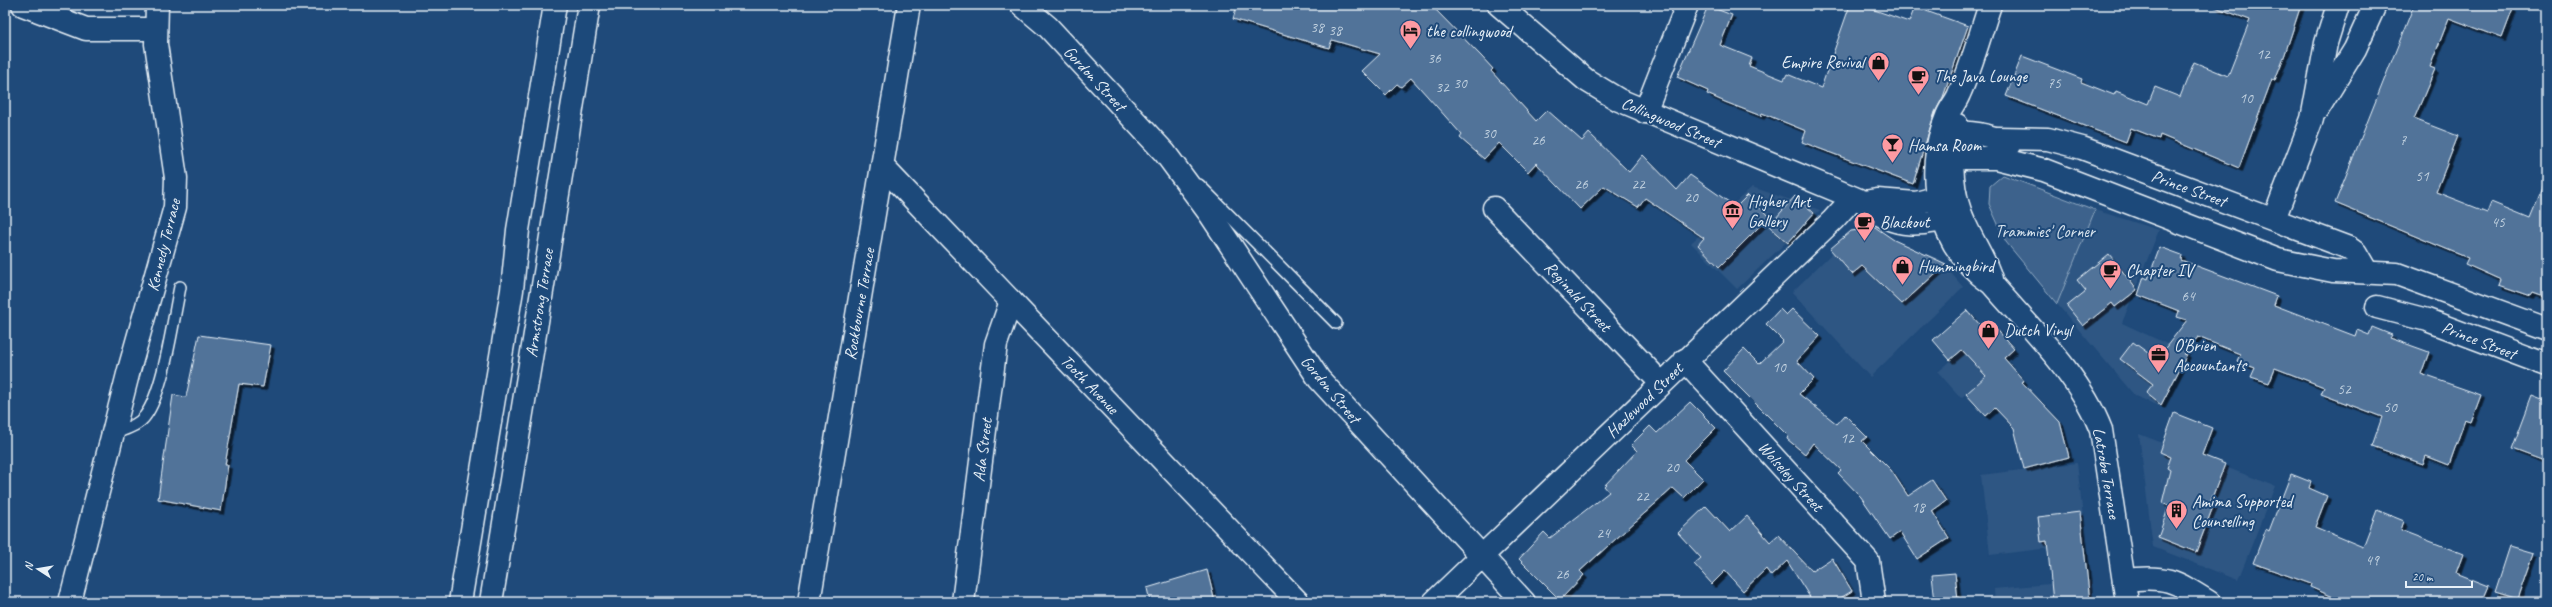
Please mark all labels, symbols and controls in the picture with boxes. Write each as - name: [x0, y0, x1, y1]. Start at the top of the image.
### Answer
- house number: 38: [1310, 18, 1325, 37]
- hotel icon: the collingwood: [1397, 18, 1423, 51]
- house number: 38: [1328, 21, 1343, 40]
- place label: the collingwood: [1426, 21, 1514, 42]
- street label: Gordon Street: [1059, 41, 1132, 117]
- house number: 12: [2256, 45, 2271, 64]
- house number: 36: [1427, 49, 1442, 68]
- shop icon: Empire Revival: [1866, 49, 1892, 82]
- place label: Empire Revival: [1781, 52, 1867, 73]
- cafe icon: The Java Lounge: [1905, 63, 1931, 96]
- place label: The Java Lounge: [1934, 66, 2029, 87]
- house number: 30: [1453, 74, 1468, 93]
- house number: 75: [2047, 74, 2062, 93]
- house number: 32: [1435, 78, 1450, 97]
- house number: 10: [2239, 89, 2254, 108]
- street label: Collingwood Street: [1618, 92, 1726, 154]
- house number: 30: [1482, 124, 1497, 143]
- house number: 26: [1531, 131, 1546, 150]
- house number: 7: [2400, 131, 2408, 150]
- bar icon: Hamsa Room: [1879, 132, 1905, 165]
- place label: Hamsa Room: [1908, 135, 1982, 156]
- street label: Prince Street: [2149, 165, 2231, 212]
- house number: 51: [2415, 167, 2430, 186]
- house number: 26: [1574, 175, 1589, 194]
- house number: 22: [1631, 175, 1646, 194]
- house number: 20: [1684, 188, 1699, 207]
- place label: Higher Art Gallery: [1748, 191, 1813, 232]
- street label: Kennedy Terrace: [142, 195, 185, 293]
- museum icon: Higher Art Gallery: [1720, 198, 1746, 231]
- cafe icon: Blackout: [1851, 209, 1877, 242]
- place label: Blackout: [1880, 212, 1932, 233]
- house number: 45: [2491, 213, 2506, 232]
- park label: Trammies' Corner: [1995, 221, 2097, 242]
- street label: Rockbourne Terrace: [839, 245, 880, 362]
- street label: Armstrong Terrace: [521, 246, 559, 359]
- shop icon: Hummingbird: [1889, 253, 1915, 286]
- place label: Hummingbird: [1918, 256, 1996, 277]
- street label: Reginald Street: [1540, 257, 1617, 338]
- cafe icon: Chapter IV: [2097, 257, 2123, 290]
- place label: Chapter IV: [2126, 260, 2196, 281]
- house number: 64: [2181, 287, 2196, 306]
- shop icon: Dutch Vinyl: [1976, 317, 2002, 350]
- street label: Prince Street: [2439, 317, 2521, 365]
- place label: Dutch Vinyl: [2004, 320, 2074, 341]
- place label: O'Brien Accountants: [2174, 335, 2248, 376]
- office icon: O'Brien Accountants: [2145, 342, 2171, 375]
- street label: Tooth Avenue: [1056, 350, 1124, 420]
- street label: Gordon Street: [1296, 351, 1366, 429]
- street label: Hazlewood Street: [1601, 357, 1689, 442]
- house number: 10: [1772, 358, 1787, 377]
- house number: 52: [2337, 380, 2352, 399]
- house number: 50: [2383, 398, 2398, 417]
- street label: Ada Street: [968, 415, 997, 483]
- street label: Latrobe Terrace: [2088, 426, 2125, 522]
- house number: 12: [1840, 429, 1855, 448]
- street label: Wolseley Street: [1754, 437, 1829, 518]
- house number: 20: [1665, 458, 1680, 477]
- house number: 22: [1635, 487, 1650, 506]
- place label: Amima Supported Counselling: [2192, 491, 2294, 532]
- house number: 18: [1911, 498, 1926, 517]
- building icon: Amima Supported Counselling: [2164, 498, 2190, 531]
- house number: 24: [1596, 524, 1611, 543]
- north arrow: [18, 549, 58, 589]
- house number: 49: [2365, 551, 2380, 570]
- text: N: [21, 560, 36, 572]
- scale bar: [2406, 563, 2472, 589]
- house number: 26: [1555, 565, 1570, 584]
- text: 20 m: [2412, 569, 2434, 585]

